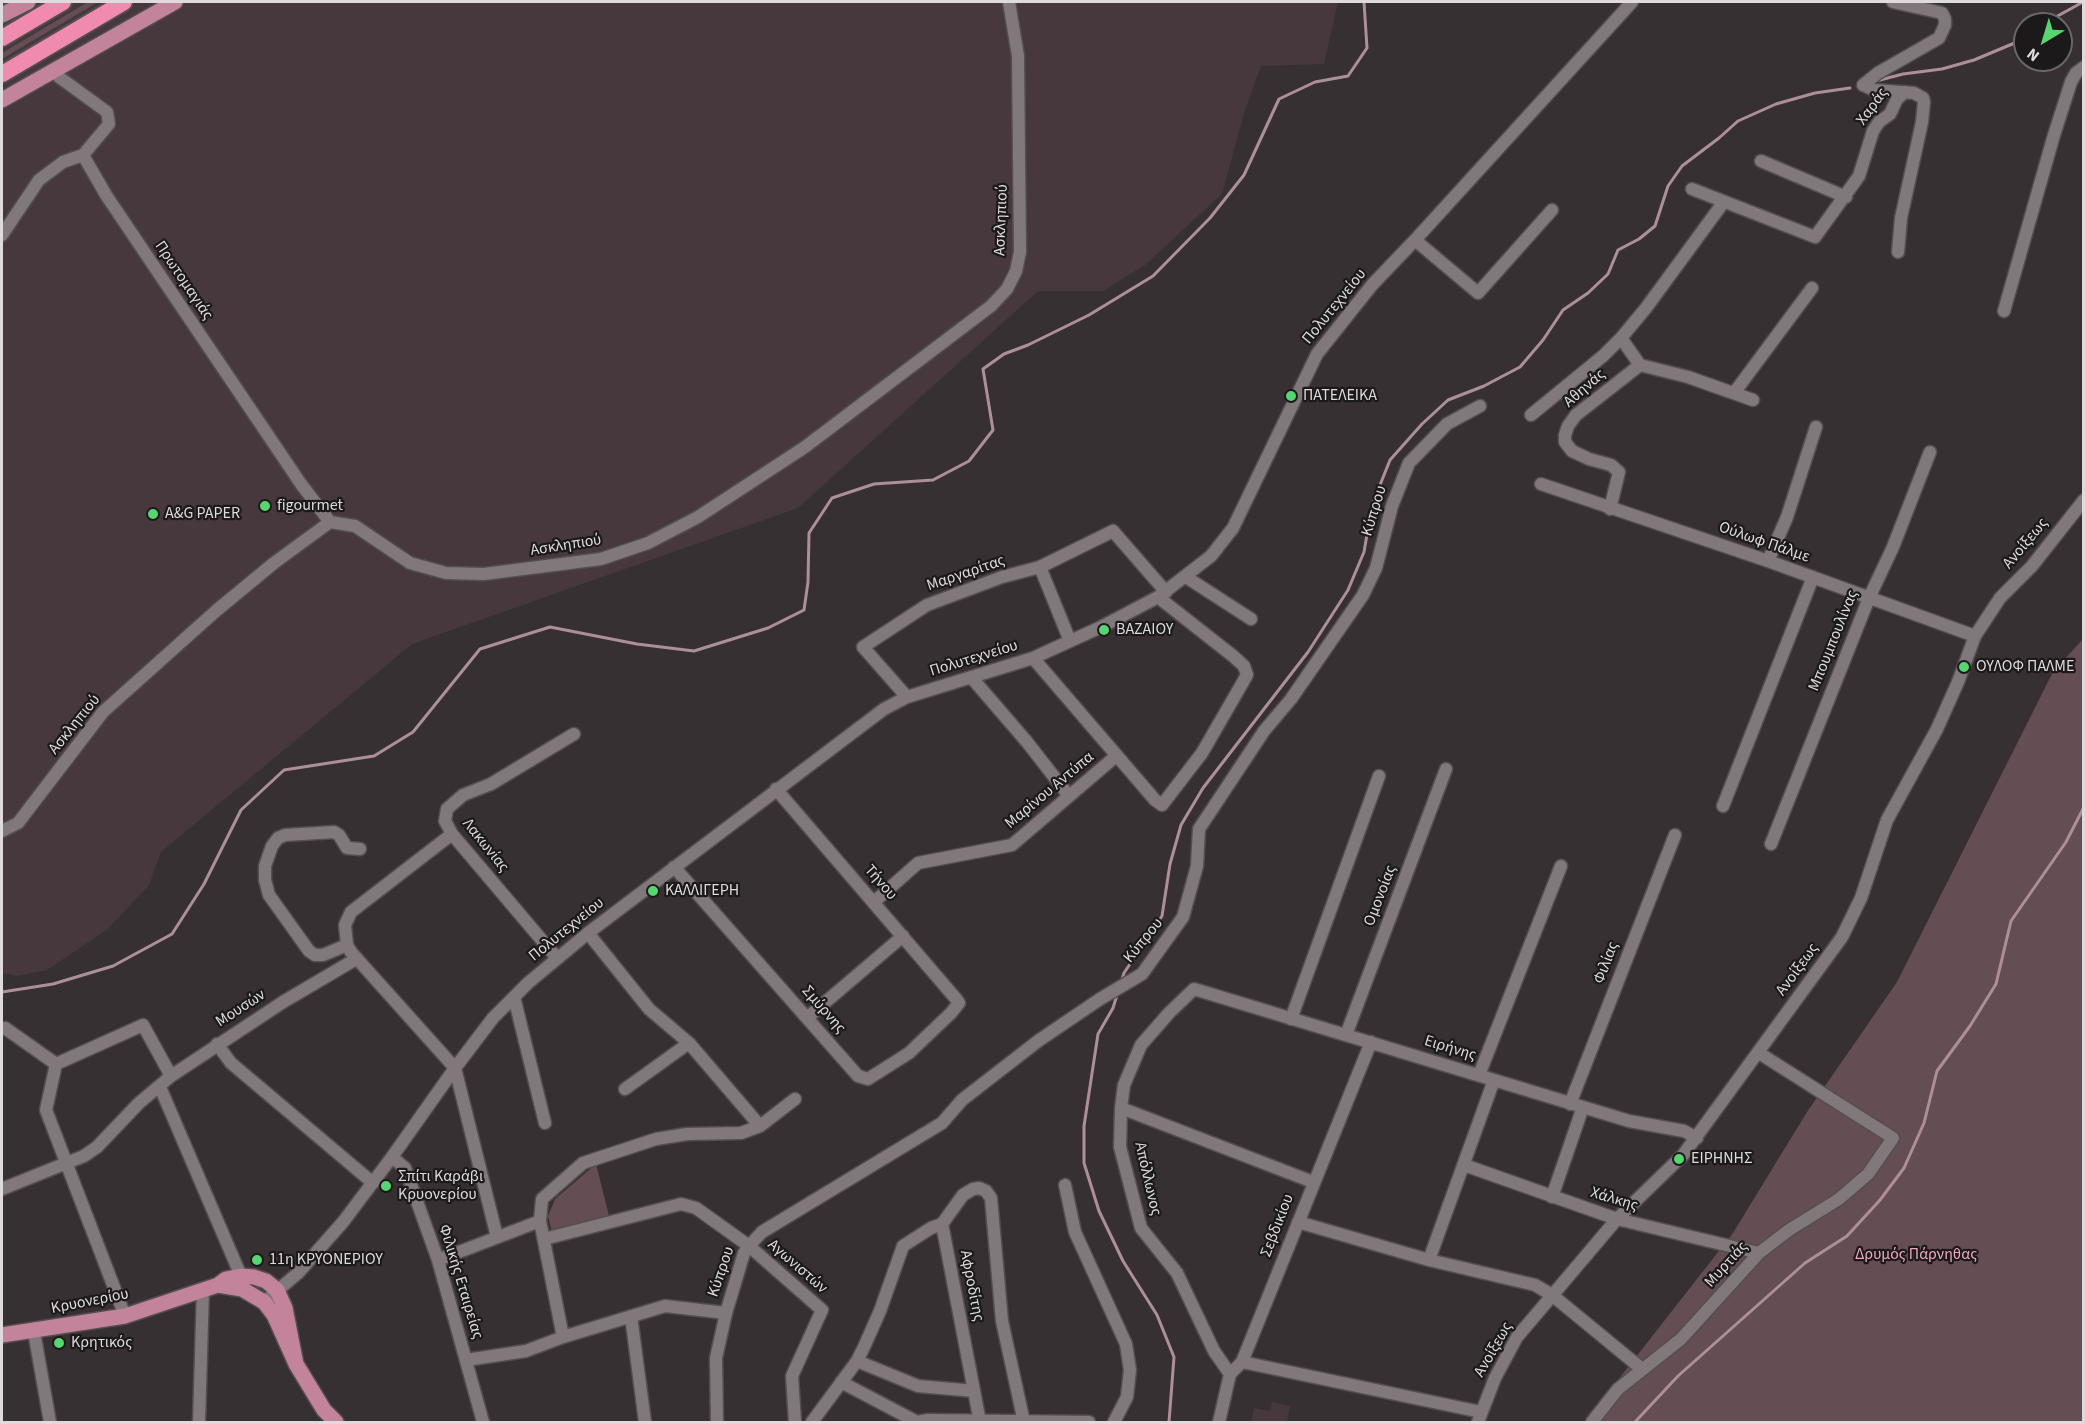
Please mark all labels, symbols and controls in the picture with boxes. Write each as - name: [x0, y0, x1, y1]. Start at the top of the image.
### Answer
- north arrow: [2013, 12, 2073, 72]
- text: N: [2022, 43, 2044, 67]
- street label: Χαράς: [1853, 84, 1893, 130]
- street label: Ασκληπιού: [991, 184, 1013, 256]
- street label: Πρωτομαγιάς: [150, 238, 216, 324]
- street label: Πολυτεχνείου: [1299, 266, 1371, 348]
- street label: Αθηνάς: [1560, 366, 1610, 412]
- place label: ΠΑΤΕΛΕΙΚΑ: [1303, 386, 1377, 406]
- marker: ΠΑΤΕΛΕΙΚΑ: [1284, 389, 1298, 403]
- street label: Κύπρου: [1358, 483, 1392, 539]
- place label: figourmet: [277, 496, 343, 516]
- marker: figourmet: [258, 499, 272, 513]
- place label: A&G PAPER: [165, 504, 240, 524]
- marker: A&G PAPER: [146, 507, 160, 521]
- street label: Ανοίξεως: [1999, 515, 2053, 573]
- street label: Ούλωφ Πάλμε: [1716, 518, 1812, 568]
- street label: Ασκληπιού: [529, 531, 603, 561]
- street label: Μαργαρίτας: [924, 552, 1008, 596]
- street label: Μπουμπουλίνας: [1805, 588, 1863, 694]
- place label: ΒΑΖΑΙΟΥ: [1116, 620, 1173, 640]
- marker: ΒΑΖΑΙΟΥ: [1097, 623, 1111, 637]
- street label: Πολυτεχνείου: [928, 636, 1020, 682]
- place label: ΟΥΛΟΦ ΠΑΛΜΕ: [1976, 657, 2074, 677]
- marker: ΟΥΛΟΦ ΠΑΛΜΕ: [1957, 660, 1971, 674]
- street label: Ασκληπιού: [45, 691, 105, 759]
- street label: Μαρίνου Αντύπα: [1002, 748, 1098, 834]
- street label: Λακωνίας: [458, 815, 512, 877]
- street label: Τήνου: [859, 861, 901, 905]
- street label: Ομονοίας: [1361, 863, 1401, 929]
- place label: ΚΑΛΛΙΓΕΡΗ: [665, 881, 739, 901]
- marker: ΚΑΛΛΙΓΕΡΗ: [646, 884, 660, 898]
- street label: Πολυτεχνείου: [526, 894, 608, 966]
- street label: Κύπρου: [1120, 915, 1168, 967]
- street label: Φιλίας: [1590, 939, 1624, 987]
- street label: Ανοίξεως: [1772, 940, 1824, 1000]
- street label: Σμύρνης: [797, 982, 849, 1038]
- street label: Μουσών: [213, 986, 269, 1032]
- street label: Ειρήνης: [1422, 1032, 1478, 1066]
- street label: Απόλλωνος: [1129, 1140, 1165, 1218]
- place label: ΕΙΡΗΝΗΣ: [1691, 1149, 1753, 1169]
- marker: ΕΙΡΗΝΗΣ: [1672, 1152, 1686, 1166]
- place label: Σπίτι Καράβι Κρυονερίου: [398, 1167, 483, 1205]
- marker: Σπίτι Καράβι Κρυονερίου: [379, 1179, 393, 1193]
- street label: Χάλκης: [1588, 1184, 1640, 1216]
- street label: Σεβδικίου: [1257, 1192, 1299, 1260]
- street label: Φιλικής Εταιρείας: [433, 1222, 487, 1342]
- street label: Αγωνιστών: [763, 1236, 831, 1298]
- street label: Μυρτιάς: [1701, 1238, 1753, 1292]
- street label: Κύπρου: [704, 1244, 740, 1300]
- park label: Δρυμός Πάρνηθας: [1855, 1245, 1977, 1265]
- street label: Αφροδίτης: [955, 1249, 987, 1323]
- place label: 11η ΚΡΥΟΝΕΡΙΟΥ: [269, 1250, 383, 1270]
- marker: 11η ΚΡΥΟΝΕΡΙΟΥ: [250, 1253, 264, 1267]
- street label: Κρυονερίου: [50, 1285, 130, 1319]
- street label: Ανοίξεως: [1471, 1319, 1517, 1381]
- place label: Κρητικός: [71, 1333, 132, 1353]
- marker: Κρητικός: [52, 1336, 66, 1350]

